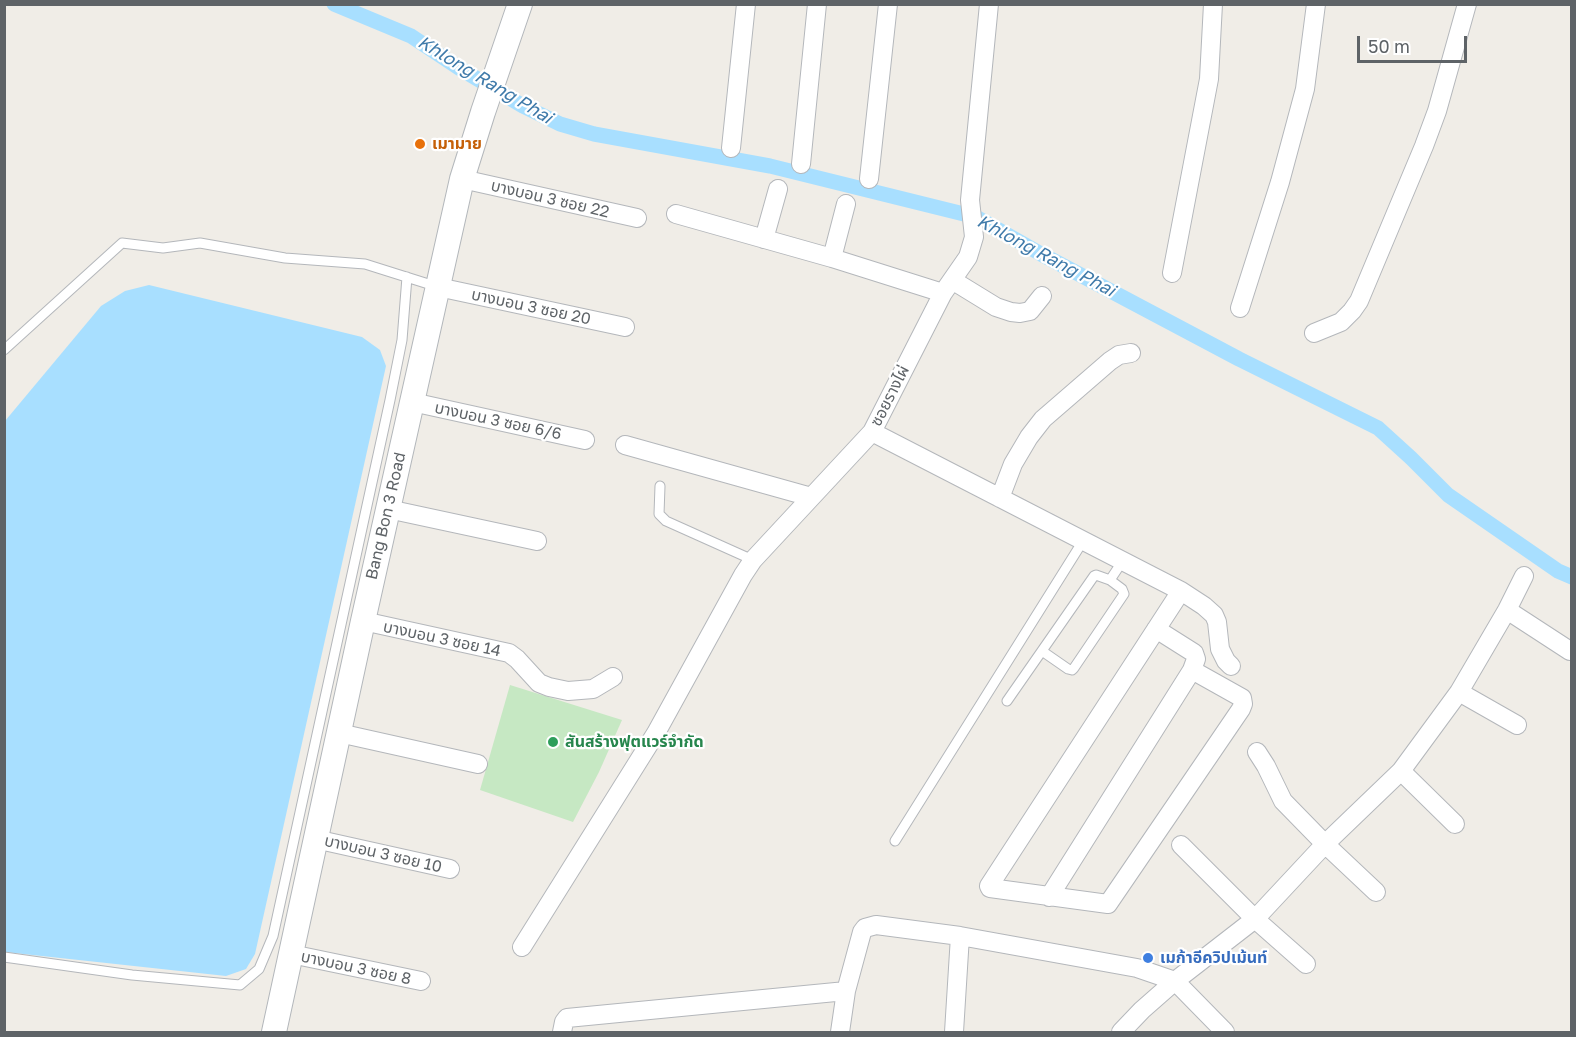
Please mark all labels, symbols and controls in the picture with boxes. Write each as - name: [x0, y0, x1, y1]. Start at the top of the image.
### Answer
- scale bar: [1360, 24, 1470, 62]
- water label: Khlong Rang Phai: [414, 31, 556, 129]
- text: 50 m: [1368, 35, 1410, 57]
- place label: เมามาย: [432, 134, 482, 154]
- marker: เมามาย: [413, 137, 427, 151]
- street label: บางบอน 3 ซอย 22: [489, 176, 611, 222]
- water label: Khlong Rang Phai: [973, 210, 1119, 302]
- street label: บางบอน 3 ซอย 20: [470, 285, 592, 329]
- street label: ซอยรางไผ่: [867, 362, 913, 430]
- street label: บางบอน 3 ซอย 6/6: [433, 398, 563, 444]
- street label: Bang Bon 3 Road: [362, 450, 410, 582]
- street label: บางบอน 3 ซอย 14: [381, 617, 503, 661]
- place label: สันสร้างฟุตแวร์จำกัด: [565, 732, 704, 752]
- marker: สันสร้างฟุตแวร์จำกัด: [546, 735, 560, 749]
- street label: บางบอน 3 ซอย 10: [322, 831, 444, 877]
- street label: บางบอน 3 ซอย 8: [299, 947, 413, 989]
- place label: เมก้าอีควิปเม้นท์: [1160, 948, 1267, 968]
- marker: เมก้าอีควิปเม้นท์: [1141, 951, 1155, 965]

